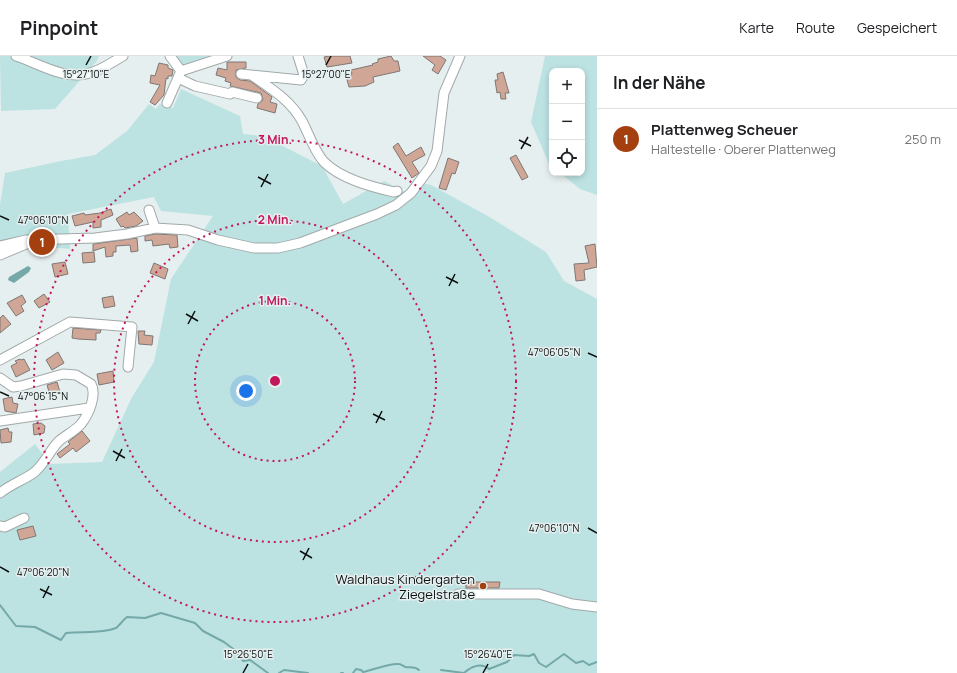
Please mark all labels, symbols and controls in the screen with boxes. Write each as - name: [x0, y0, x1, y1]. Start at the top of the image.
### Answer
- text: Pinpoint: [20, 15, 98, 41]
- text: Karte: [739, 18, 774, 37]
- text: Route: [796, 18, 835, 37]
- text: Gespeichert: [857, 18, 937, 37]
- text: 15°27'10"E: [63, 67, 110, 81]
- text: 15°27'00"E: [302, 67, 351, 81]
- map controls: [549, 68, 585, 176]
- button: +: [549, 68, 585, 104]
- text: In der Nähe: [613, 71, 706, 94]
- button: −: [549, 104, 585, 140]
- text: Plattenweg Scheuer: [651, 119, 798, 140]
- text: 1: [623, 130, 629, 148]
- text: 250 m: [905, 130, 941, 148]
- text: 3 Min.: [258, 131, 292, 148]
- button: locate: [549, 140, 585, 176]
- text: Haltestelle · Oberer Plattenweg: [651, 140, 836, 158]
- text: 2 Min.: [258, 211, 292, 228]
- text: 47°06'10"N: [18, 213, 68, 227]
- pin: 1: [29, 227, 55, 257]
- text: 1 Min.: [259, 292, 291, 309]
- text: 47°06'05"N: [528, 345, 580, 359]
- centre of rings: [268, 374, 282, 388]
- your location: [236, 381, 256, 401]
- text: 47°06'15"N: [18, 389, 68, 403]
- text: 47°06'10"N: [529, 521, 579, 535]
- text: 47°06'20"N: [17, 565, 69, 579]
- place label: Waldhaus Kindergarten Ziegelstraße: [336, 570, 475, 603]
- marker: Waldhaus Kindergarten Ziegelstraße: [478, 581, 488, 591]
- text: 15°26'50"E: [223, 647, 273, 661]
- text: 15°26'40"E: [464, 647, 513, 661]

